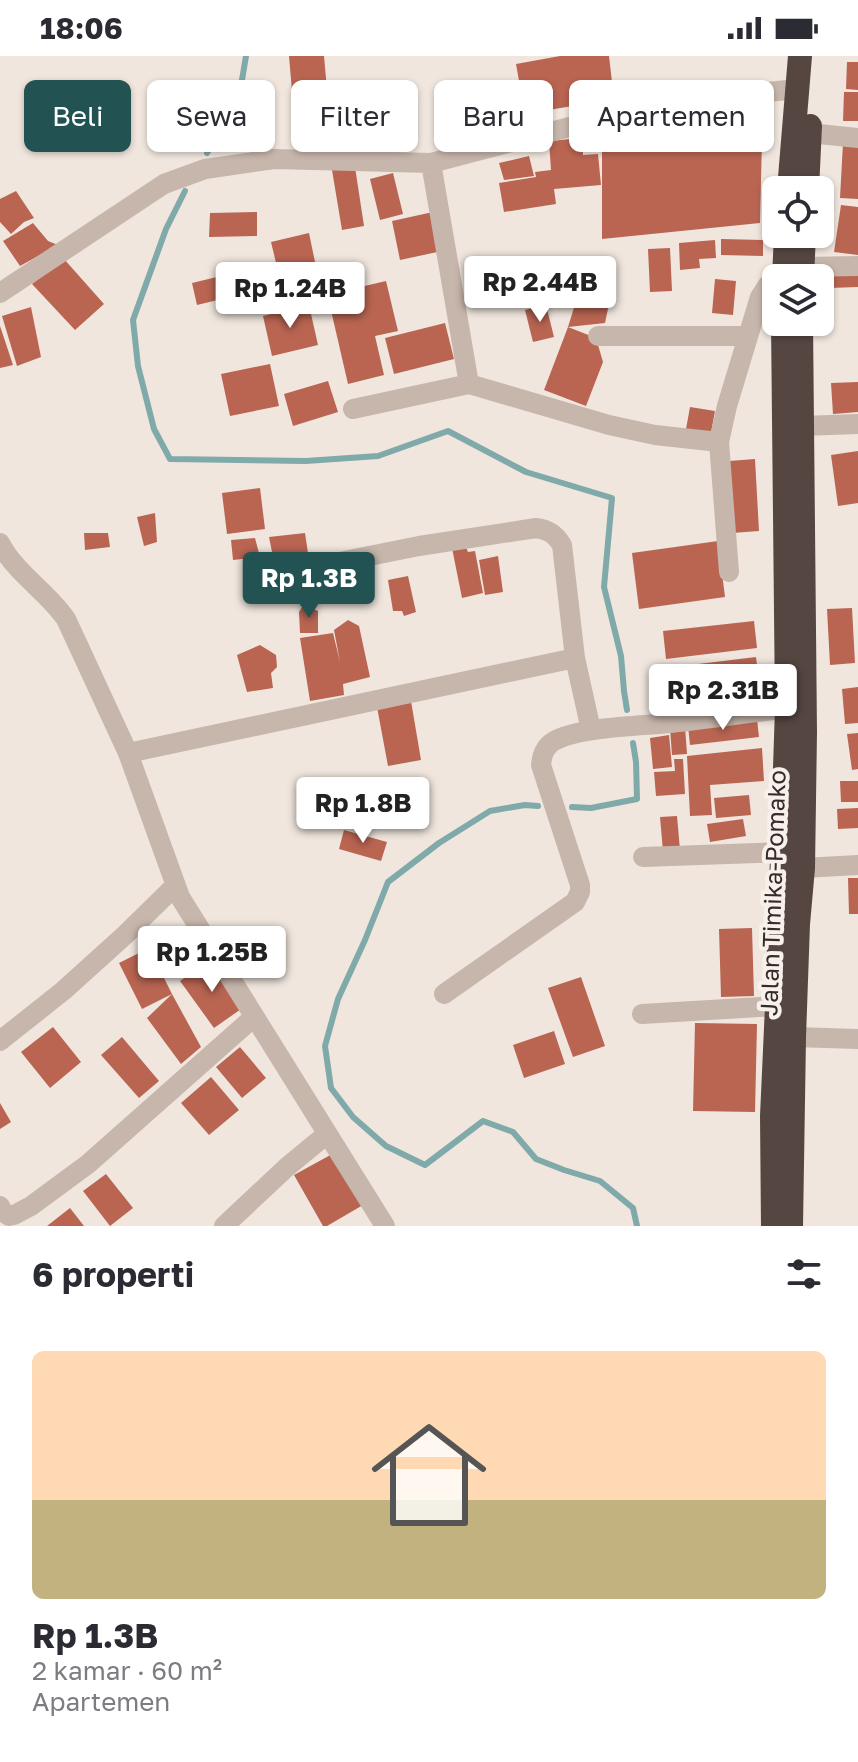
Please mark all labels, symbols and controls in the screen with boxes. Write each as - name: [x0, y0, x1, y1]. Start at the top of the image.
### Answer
- text: 18:06: [40, 10, 123, 46]
- chip: Beli: [24, 80, 131, 152]
- chip: Sewa: [147, 80, 275, 152]
- chip: Filter: [291, 80, 418, 152]
- chip: Baru: [434, 80, 553, 152]
- chip: Apartemen: [569, 80, 774, 152]
- map controls: [762, 176, 834, 336]
- button: locate: [762, 176, 834, 248]
- pin: Rp 2.44B: [457, 256, 623, 324]
- pin: Rp 1.24B: [207, 262, 373, 330]
- button: layers: [762, 264, 834, 336]
- text: Rp 2.44B: [482, 266, 598, 297]
- text: Rp 1.24B: [234, 272, 346, 303]
- pin: Rp 1.3B: [235, 552, 383, 620]
- text: Rp 1.3B: [261, 562, 357, 593]
- pin: Rp 2.31B: [640, 664, 806, 732]
- text: Rp 2.31B: [667, 674, 779, 705]
- street label: Jalan Timika-Pomako: [753, 770, 791, 1016]
- pin: Rp 1.8B: [289, 777, 437, 845]
- text: Rp 1.8B: [314, 787, 412, 818]
- pin: Rp 1.25B: [129, 926, 295, 994]
- text: Rp 1.25B: [156, 936, 268, 967]
- icon: filters: [782, 1252, 826, 1296]
- text: 6 properti: [32, 1254, 194, 1294]
- icon: home: [357, 1403, 501, 1547]
- text: Rp 1.3B: [32, 1615, 158, 1655]
- text: 2 kamar · 60 m²: [32, 1655, 222, 1686]
- text: Apartemen: [32, 1686, 170, 1717]

